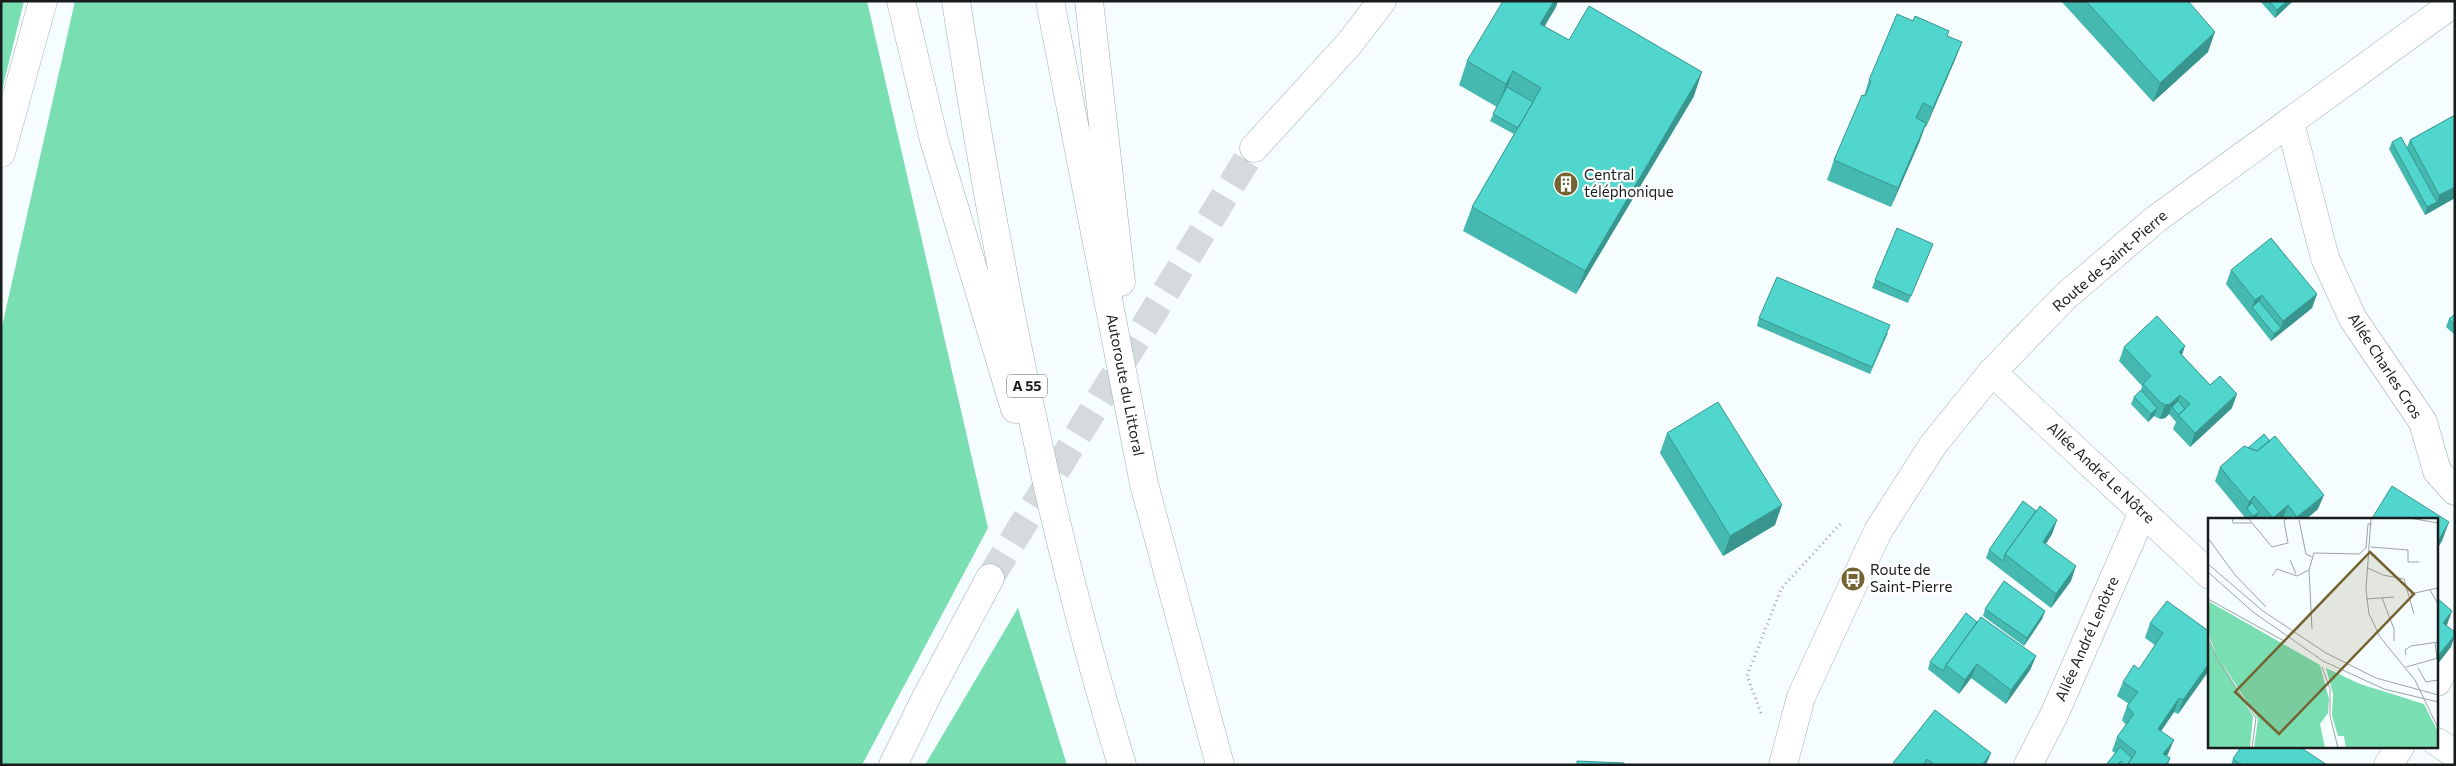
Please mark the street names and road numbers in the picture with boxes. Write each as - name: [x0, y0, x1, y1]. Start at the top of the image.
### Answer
- street label: Route de Saint-Pierre: [2049, 206, 2170, 315]
- street label: Allée Charles Cros: [2345, 309, 2427, 422]
- street label: Autoroute du Littoral: [1103, 312, 1149, 457]
- road number: A 55: [1007, 374, 1047, 398]
- street label: Allée André Le Nôtre: [2044, 418, 2159, 527]
- street label: Allée André Lenôtre: [2051, 573, 2122, 704]

